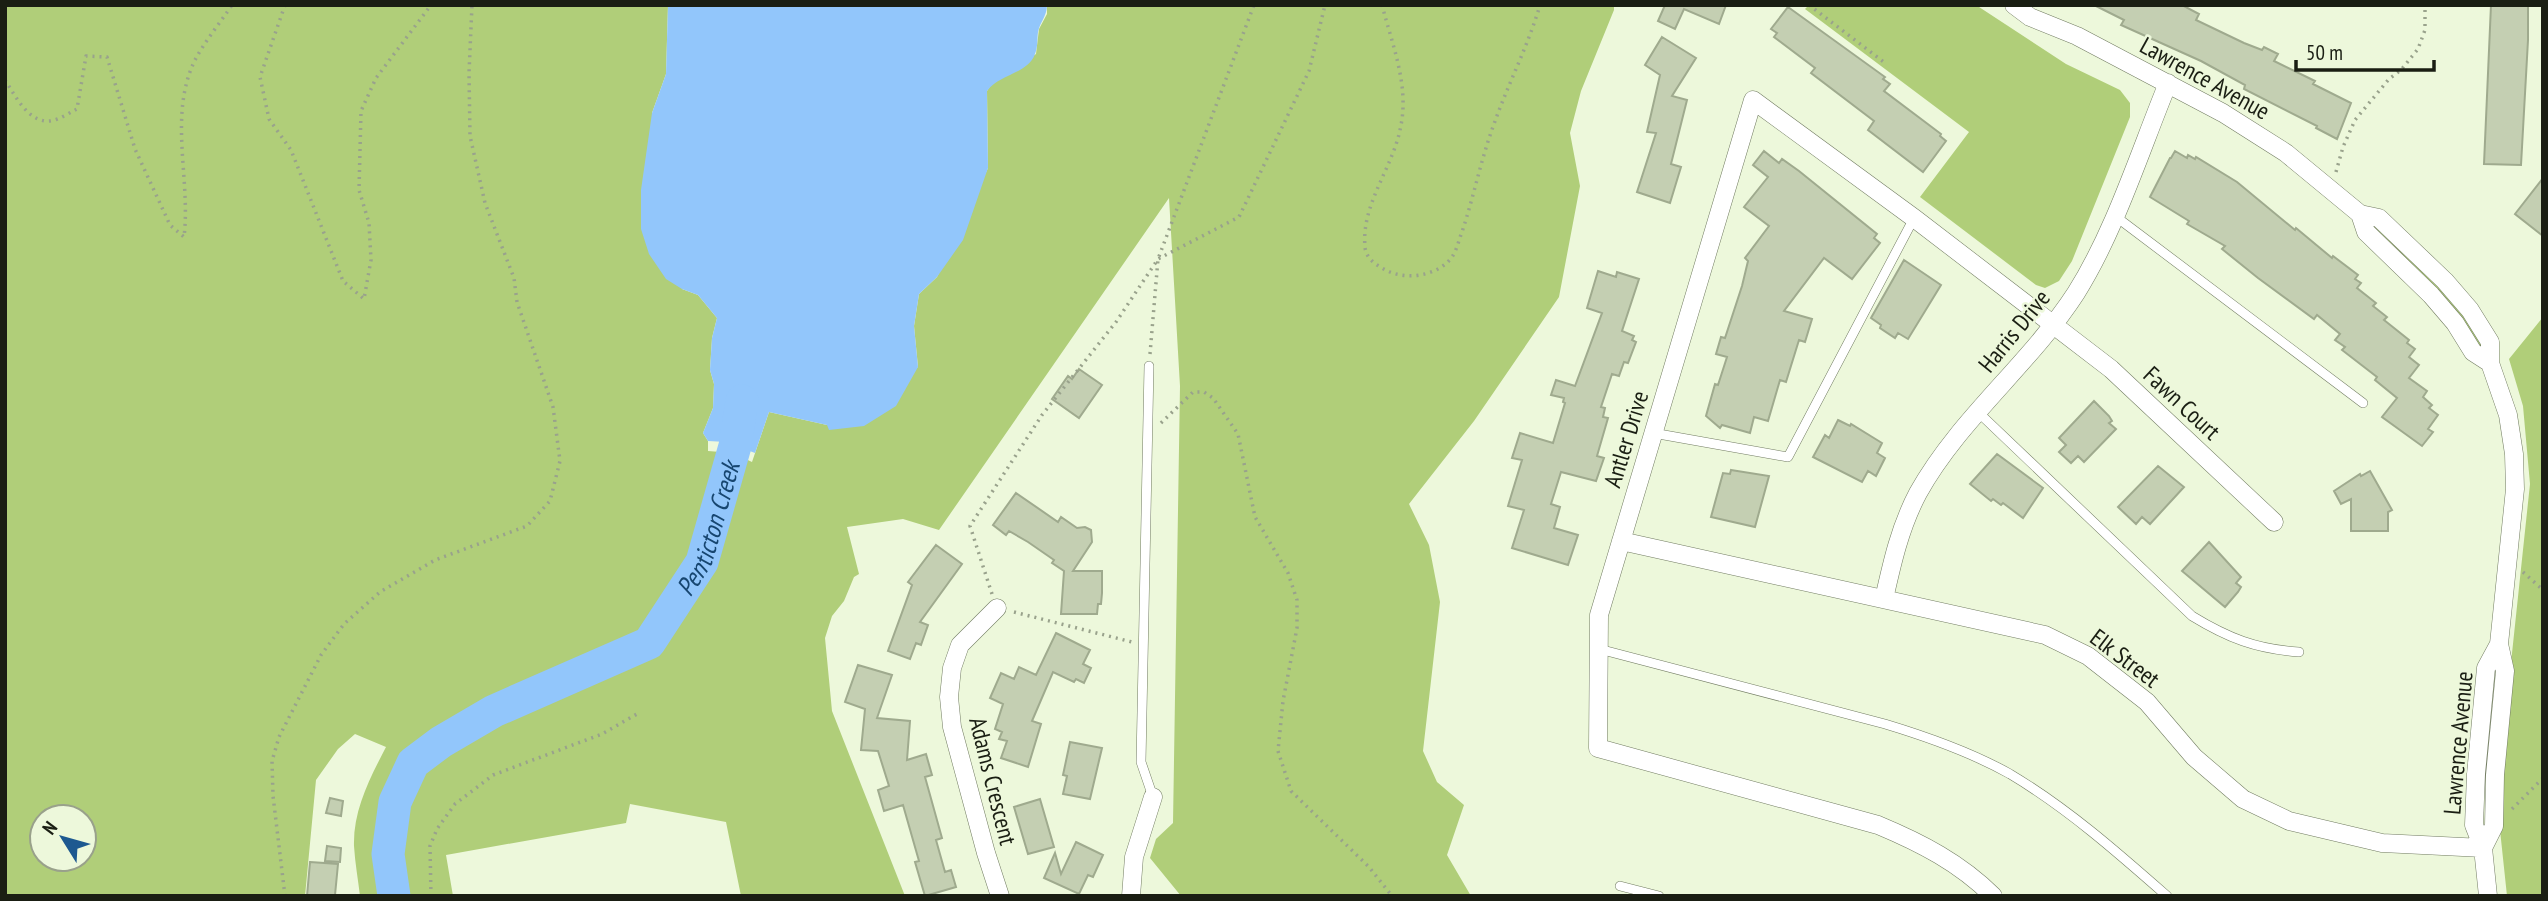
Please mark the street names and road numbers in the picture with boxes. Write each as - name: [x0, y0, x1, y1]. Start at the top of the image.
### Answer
- street label: Lawrence Avenue: [2135, 30, 2275, 126]
- street label: Harris Drive: [1971, 283, 2057, 379]
- street label: Fawn Court: [2137, 360, 2227, 447]
- street label: Antler Drive: [1597, 387, 1655, 491]
- street label: Elk Street: [2084, 622, 2166, 695]
- street label: Lawrence Avenue: [2436, 670, 2480, 816]
- street label: Adams Crescent: [962, 714, 1024, 849]

